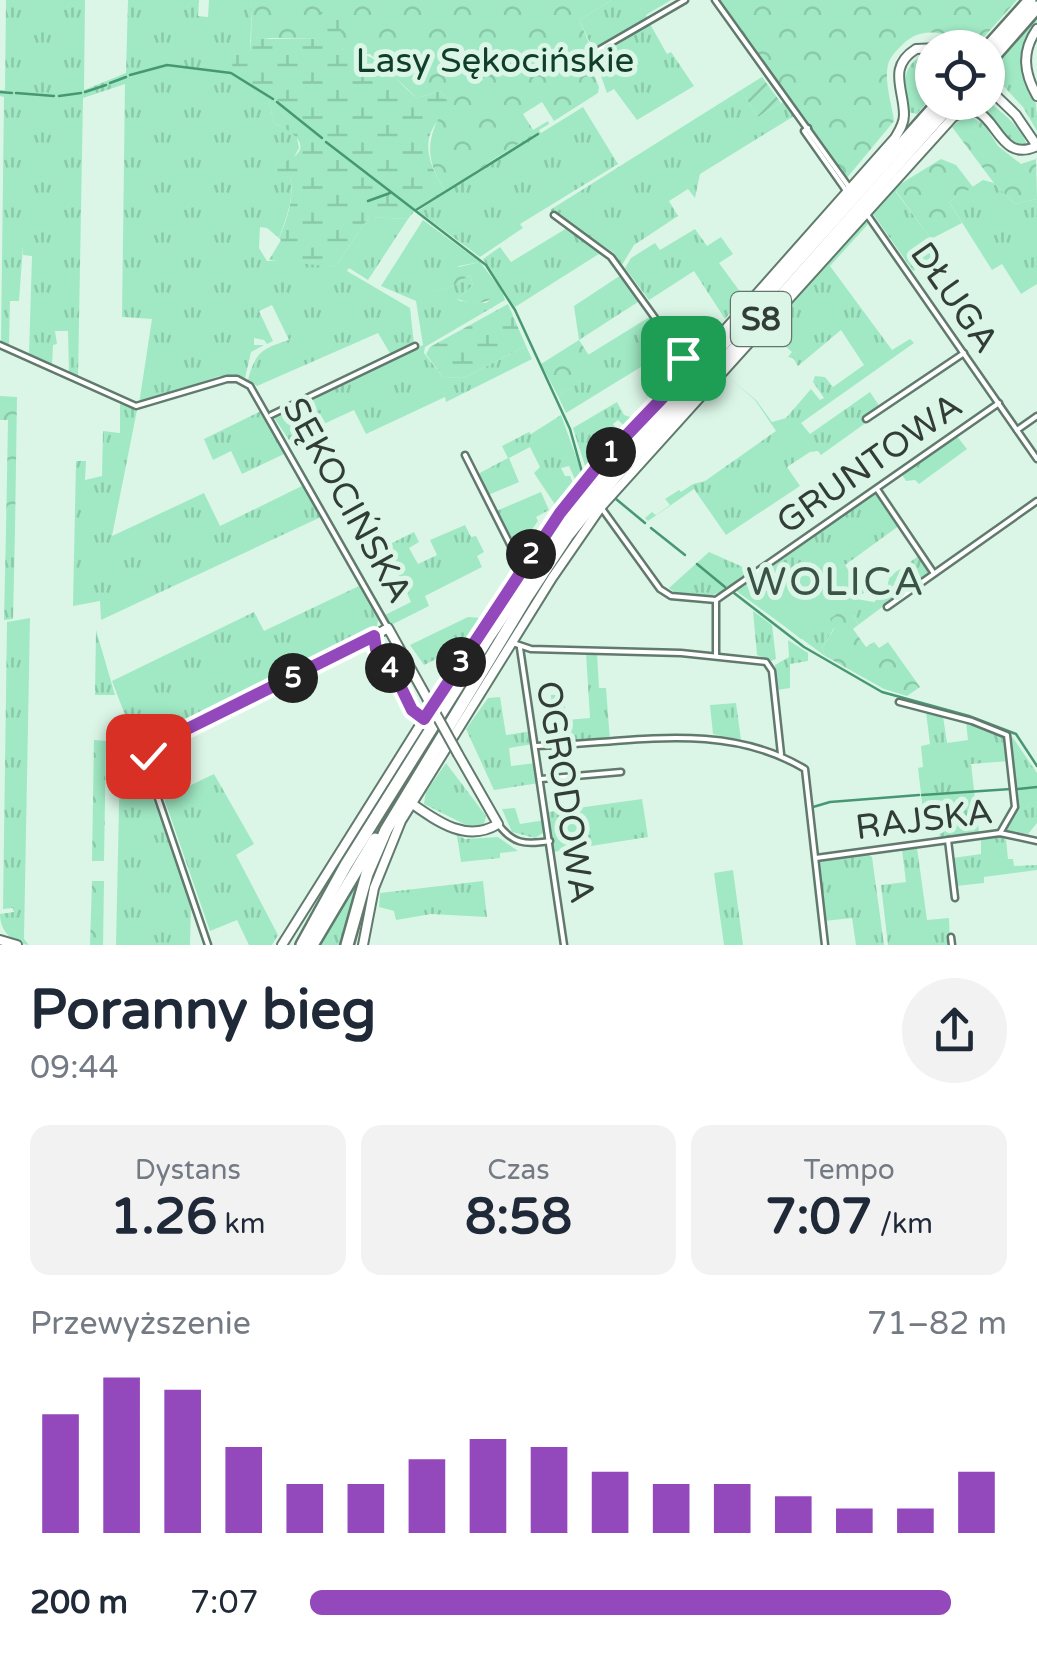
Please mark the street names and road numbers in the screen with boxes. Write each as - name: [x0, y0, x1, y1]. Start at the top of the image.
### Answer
- street label: DŁUGA: [901, 234, 1007, 361]
- road number: S8: [731, 292, 791, 346]
- street label: GRUNTOWA: [769, 385, 970, 543]
- street label: SĘKOCIŃSKA: [274, 391, 421, 610]
- street label: OGRODOWA: [527, 678, 603, 906]
- street label: RAJSKA: [853, 791, 995, 849]

